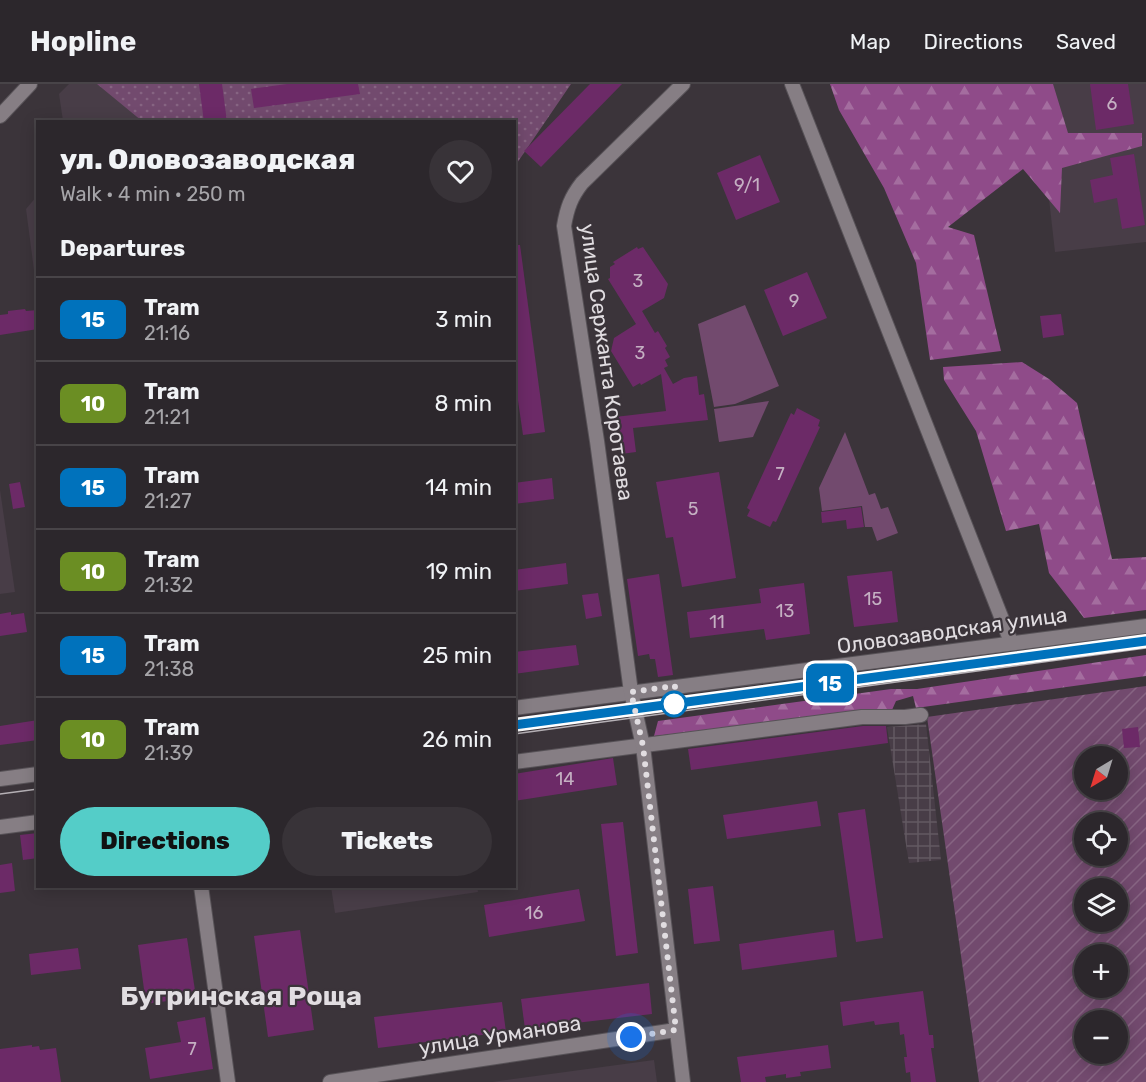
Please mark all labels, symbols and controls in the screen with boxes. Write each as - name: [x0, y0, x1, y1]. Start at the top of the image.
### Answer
- text: Hopline: [30, 25, 136, 58]
- text: Map: [850, 29, 891, 54]
- text: Directions: [924, 29, 1023, 54]
- text: Saved: [1056, 29, 1116, 54]
- house number: 6: [1107, 93, 1118, 115]
- button: heart: [429, 140, 492, 203]
- text: ул. Оловозаводская: [60, 143, 355, 176]
- house number: 9/1: [734, 174, 760, 196]
- text: Walk · 4 min · 250 m: [60, 182, 245, 206]
- street label: улица Сержанта Коротаева: [575, 222, 639, 502]
- text: Departures: [60, 235, 185, 262]
- house number: 3: [633, 270, 643, 292]
- house number: 9: [789, 290, 799, 312]
- text: Tram: [144, 294, 200, 321]
- text: 3 min: [435, 306, 492, 333]
- text: 15: [81, 307, 105, 332]
- text: 21:16: [144, 321, 190, 345]
- house number: 3: [635, 342, 645, 364]
- text: Tram: [144, 378, 200, 405]
- text: 8 min: [434, 390, 492, 417]
- text: 10: [81, 391, 105, 416]
- text: 21:21: [144, 405, 190, 429]
- text: Tram: [144, 462, 200, 489]
- house number: 7: [775, 463, 785, 485]
- text: 14 min: [425, 474, 492, 501]
- text: 15: [81, 475, 105, 500]
- text: 21:27: [144, 489, 191, 513]
- house number: 5: [688, 498, 698, 520]
- text: Tram: [144, 546, 200, 573]
- text: 19 min: [426, 558, 492, 585]
- text: 10: [81, 559, 105, 584]
- text: 21:32: [144, 573, 193, 597]
- house number: 15: [864, 588, 882, 610]
- house number: 13: [776, 600, 794, 622]
- street label: Оловозаводская улица: [835, 601, 1069, 659]
- house number: 11: [709, 611, 725, 633]
- text: Tram: [144, 630, 200, 657]
- text: 25 min: [422, 642, 492, 669]
- text: 15: [81, 643, 105, 668]
- text: 21:38: [144, 657, 194, 681]
- line badge: 15: [803, 664, 857, 702]
- text: 15: [818, 671, 842, 696]
- unlabelled marker: [661, 691, 687, 717]
- text: Tram: [144, 714, 200, 741]
- text: 26 min: [422, 726, 492, 753]
- text: 10: [81, 727, 105, 752]
- text: 21:39: [144, 741, 193, 765]
- north arrow: [1074, 746, 1128, 800]
- map controls: [1074, 746, 1128, 1064]
- house number: 14: [556, 768, 574, 790]
- button: Directions: [60, 807, 270, 876]
- button: Tickets: [282, 807, 492, 876]
- button: locate: [1074, 812, 1128, 866]
- button: layers: [1074, 878, 1128, 932]
- house number: 16: [525, 902, 543, 924]
- button: +: [1074, 944, 1128, 998]
- district label: Бугринская Роща: [120, 980, 362, 1012]
- street label: улица Урманова: [417, 1010, 583, 1060]
- button: −: [1074, 1010, 1128, 1064]
- your location: [616, 1022, 646, 1052]
- house number: 7: [187, 1038, 197, 1060]

